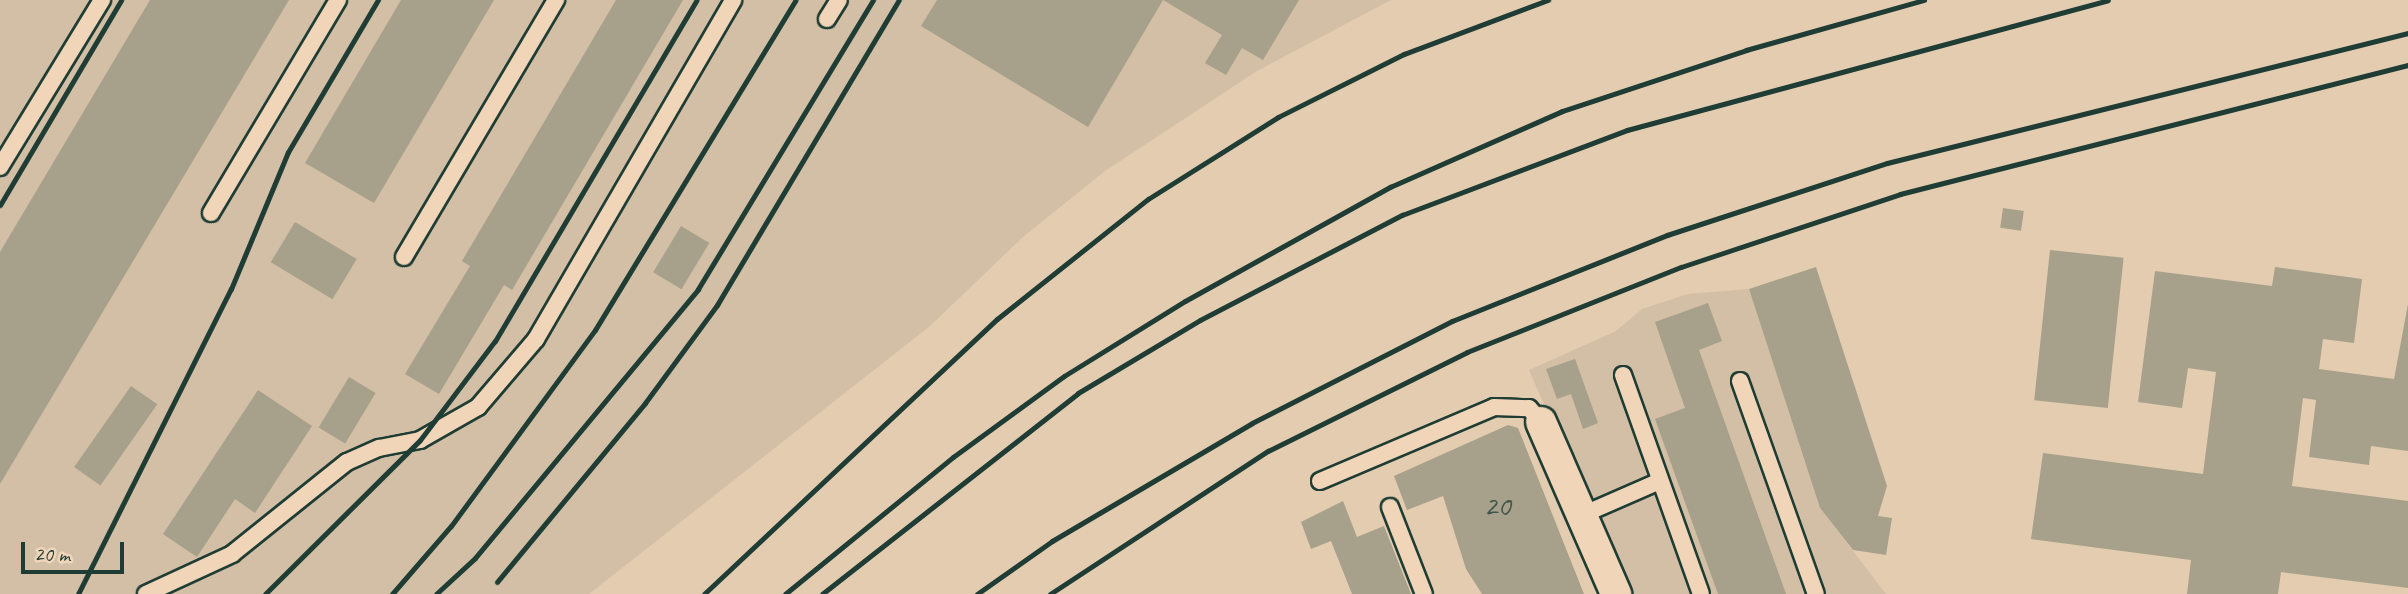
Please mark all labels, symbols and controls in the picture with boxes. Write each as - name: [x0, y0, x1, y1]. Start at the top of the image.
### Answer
- house number: 20: [1484, 487, 1510, 523]
- scale bar: [24, 528, 128, 572]
- text: 20 m: [34, 541, 70, 567]

